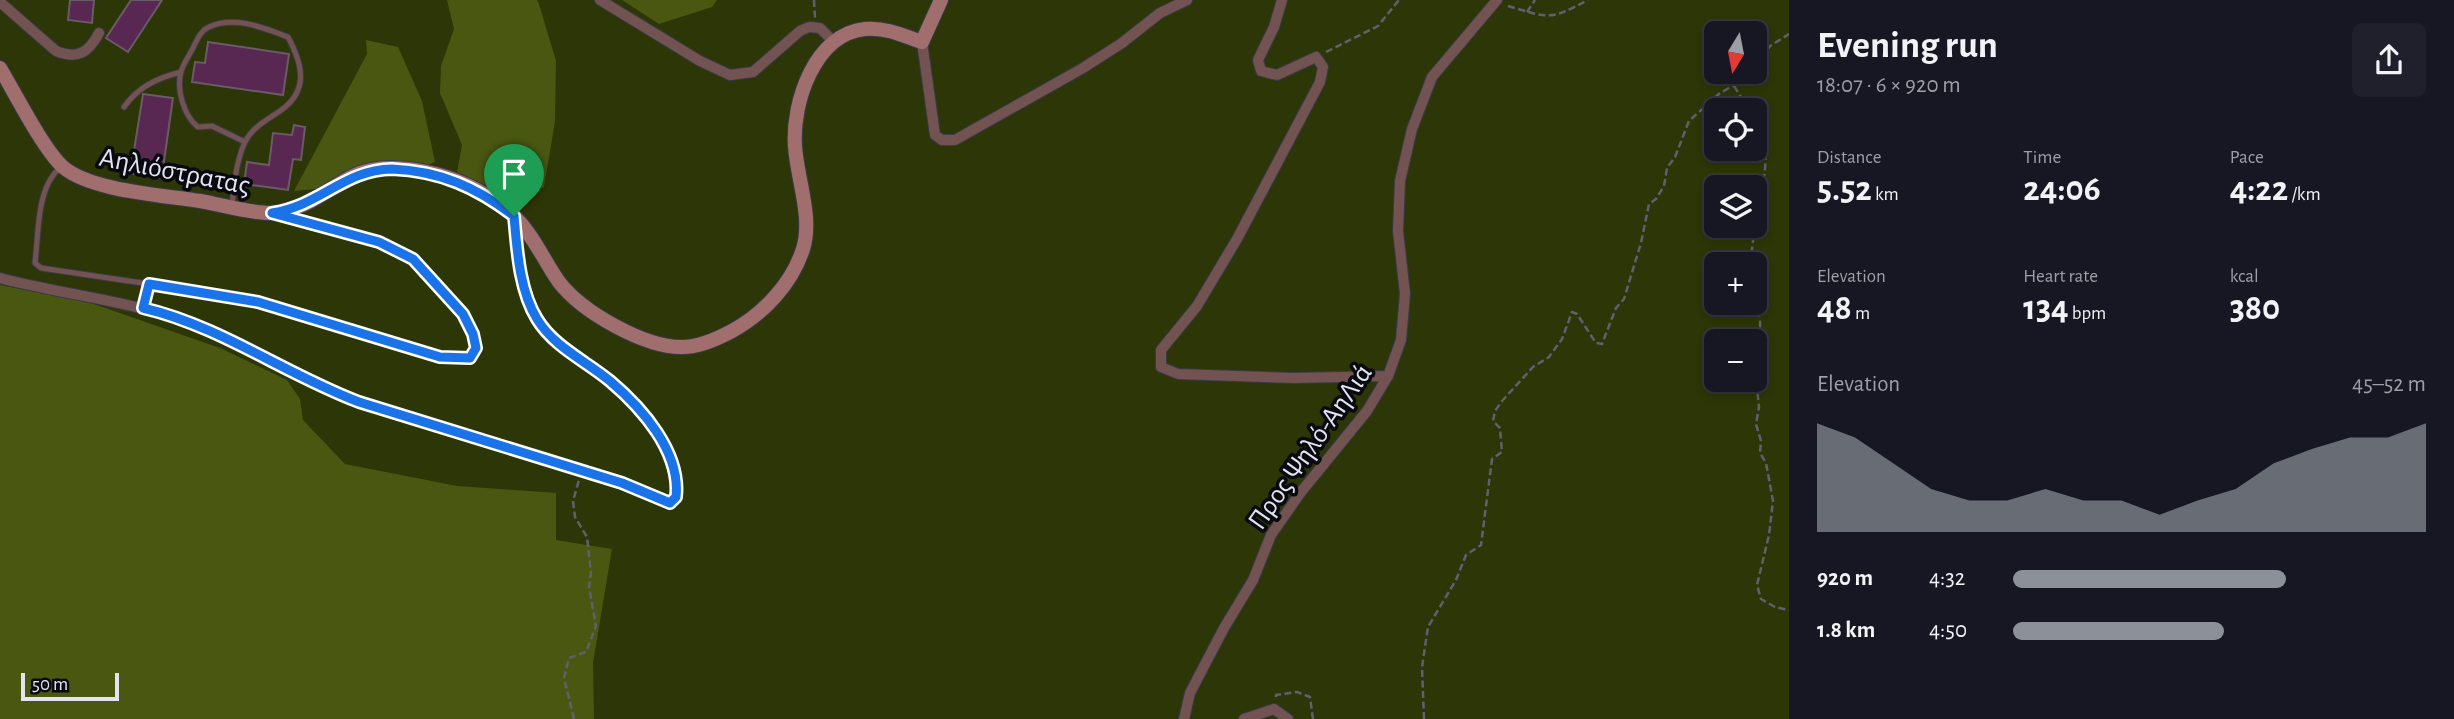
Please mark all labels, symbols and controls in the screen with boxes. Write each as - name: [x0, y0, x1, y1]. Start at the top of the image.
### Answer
- north arrow: [1704, 21, 1768, 84]
- map controls: [1704, 21, 1767, 392]
- button: share: [2352, 23, 2426, 97]
- text: Evening run: [1817, 27, 1998, 65]
- text: 18:07 · 6 × 920 m: [1817, 74, 1961, 97]
- button: locate: [1704, 98, 1767, 161]
- street label: Αηλιόστρατας: [97, 144, 252, 200]
- pin: [484, 144, 544, 216]
- text: Distance: [1817, 148, 1881, 167]
- text: Time: [2023, 148, 2061, 167]
- text: Pace: [2230, 148, 2264, 167]
- icon: arrive: [495, 155, 533, 193]
- text: 5.52: [1817, 172, 1872, 207]
- text: 24:06: [2023, 172, 2101, 207]
- text: 4:22: [2230, 172, 2288, 207]
- button: layers: [1704, 175, 1767, 238]
- text: km: [1872, 185, 1899, 204]
- text: /km: [2288, 185, 2321, 204]
- button: +: [1704, 252, 1767, 315]
- text: Elevation: [1817, 267, 1886, 286]
- text: Heart rate: [2023, 267, 2098, 286]
- text: kcal: [2230, 267, 2259, 286]
- text: 48: [1817, 291, 1852, 326]
- text: 134: [2023, 291, 2069, 326]
- text: 380: [2230, 291, 2280, 326]
- text: m: [1852, 304, 1870, 323]
- text: bpm: [2069, 304, 2106, 323]
- button: −: [1704, 329, 1767, 392]
- street label: Προς Ψηλό-ΑηΛιά: [1243, 359, 1378, 535]
- text: Elevation: [1817, 373, 1900, 396]
- text: 45–52 m: [2352, 373, 2426, 396]
- text: 920 m: [1817, 567, 1873, 590]
- text: 4:32: [1929, 567, 1965, 590]
- text: 1.8 km: [1817, 619, 1875, 642]
- text: 4:50: [1929, 619, 1967, 642]
- scale bar: [21, 670, 119, 702]
- text: 50 m: [32, 675, 68, 694]

